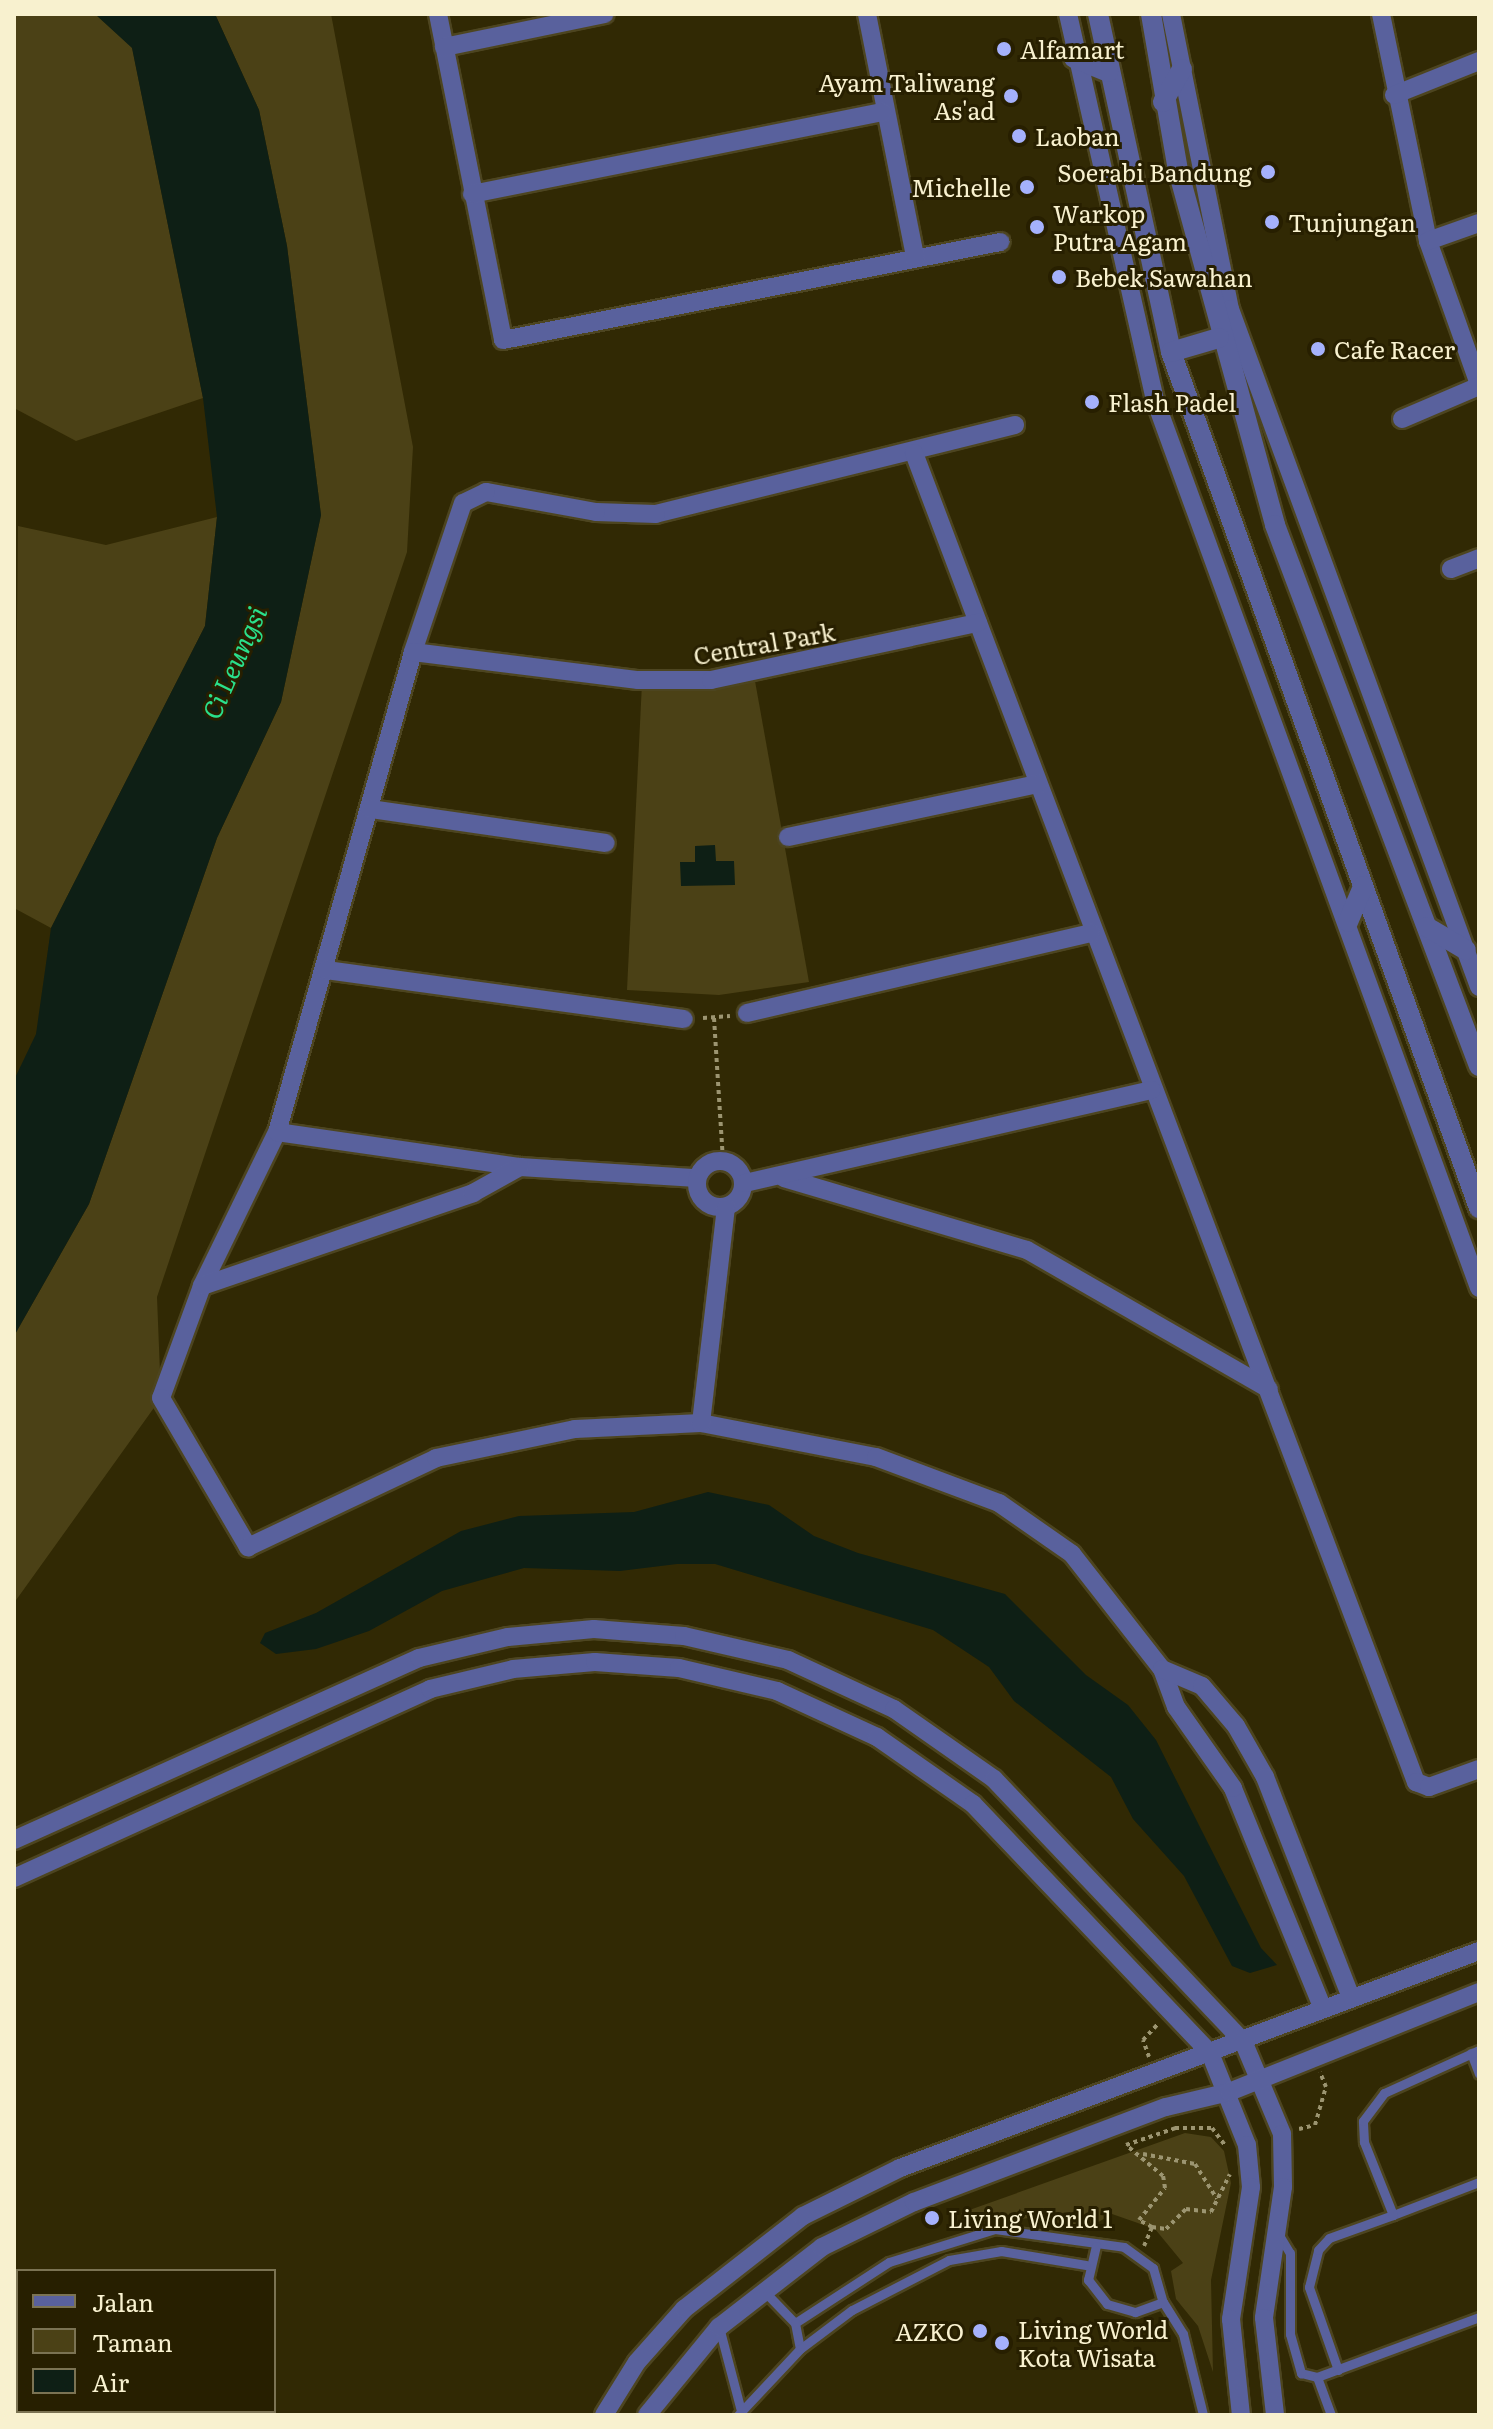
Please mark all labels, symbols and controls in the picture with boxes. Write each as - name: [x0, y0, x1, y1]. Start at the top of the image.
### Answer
- place label: Alfamart: [1020, 35, 1124, 63]
- marker: Alfamart: [995, 40, 1013, 58]
- place label: Ayam Taliwang As'ad: [818, 68, 995, 124]
- marker: Ayam Taliwang As'ad: [1002, 87, 1020, 105]
- place label: Laoban: [1035, 122, 1120, 150]
- marker: Laoban: [1010, 127, 1028, 145]
- place label: Soerabi Bandung: [1057, 158, 1252, 186]
- marker: Soerabi Bandung: [1259, 163, 1277, 181]
- place label: Michelle: [911, 173, 1011, 201]
- marker: Michelle: [1018, 178, 1036, 196]
- place label: Warkop Putra Agam: [1053, 199, 1187, 255]
- place label: Tunjungan: [1288, 208, 1416, 236]
- marker: Tunjungan: [1263, 213, 1281, 231]
- marker: Warkop Putra Agam: [1028, 218, 1046, 236]
- place label: Bebek Sawahan: [1075, 263, 1253, 291]
- marker: Bebek Sawahan: [1050, 268, 1068, 286]
- place label: Cafe Racer: [1334, 335, 1455, 363]
- marker: Cafe Racer: [1309, 340, 1327, 358]
- place label: Flash Padel: [1108, 388, 1236, 416]
- marker: Flash Padel: [1083, 393, 1101, 411]
- water label: Ci Leungsi: [194, 601, 272, 723]
- street label: Central Park: [691, 616, 837, 670]
- place label: Living World 1: [948, 2204, 1113, 2232]
- marker: Living World 1: [923, 2209, 941, 2227]
- legend: [16, 2269, 276, 2413]
- text: Jalan: [92, 2284, 154, 2319]
- place label: Living World Kota Wisata: [1018, 2315, 1168, 2371]
- place label: AZKO: [895, 2317, 964, 2345]
- marker: AZKO: [971, 2322, 989, 2340]
- text: Taman: [92, 2324, 173, 2359]
- marker: Living World Kota Wisata: [993, 2334, 1011, 2352]
- text: Air: [92, 2364, 129, 2399]

